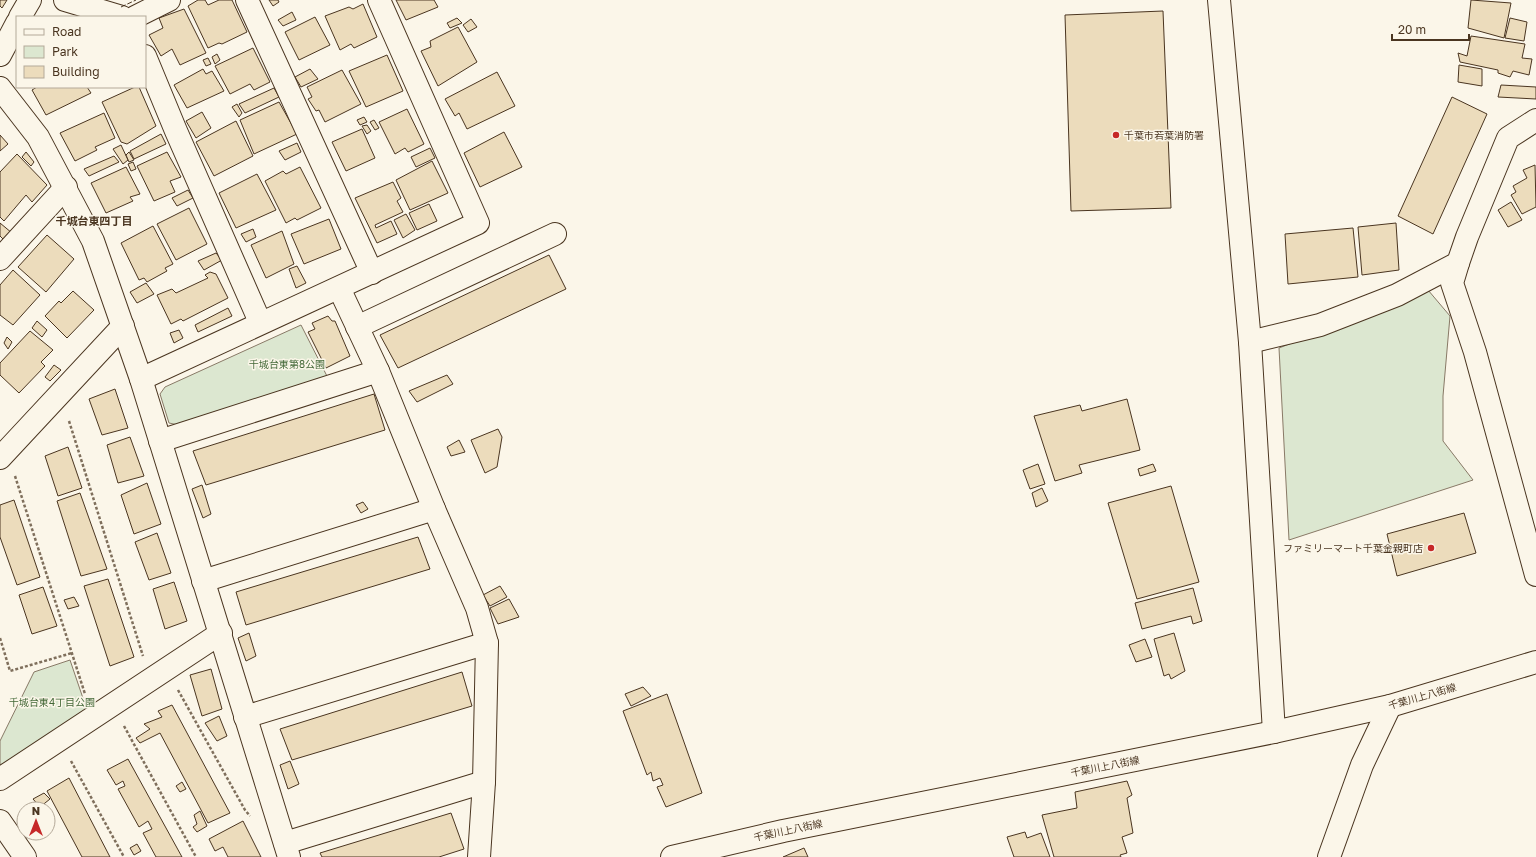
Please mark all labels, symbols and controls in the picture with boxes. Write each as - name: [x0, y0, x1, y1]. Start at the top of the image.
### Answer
- legend: [16, 16, 146, 88]
- scale bar: [1392, 16, 1469, 42]
- text: 20 m: [1398, 22, 1426, 37]
- text: Road: [52, 24, 81, 39]
- text: Park: [52, 44, 78, 59]
- text: Building: [52, 64, 100, 79]
- place label: 千葉市若葉消防署: [1124, 129, 1204, 141]
- marker: 千葉市若葉消防署: [1111, 130, 1121, 140]
- district label: 千城台東四丁目: [56, 214, 133, 227]
- park label: 千城台東第8公園: [249, 358, 325, 370]
- place label: ファミリーマート千葉金親町店: [1283, 542, 1423, 554]
- marker: ファミリーマート千葉金親町店: [1426, 543, 1436, 553]
- street label: 千葉川上八街線: [1387, 681, 1457, 711]
- park label: 千城台東4丁目公園: [9, 696, 95, 708]
- street label: 千葉川上八街線: [1069, 753, 1141, 779]
- north arrow: [16, 801, 56, 841]
- text: N: [32, 804, 40, 817]
- street label: 千葉川上八街線: [753, 817, 823, 843]

